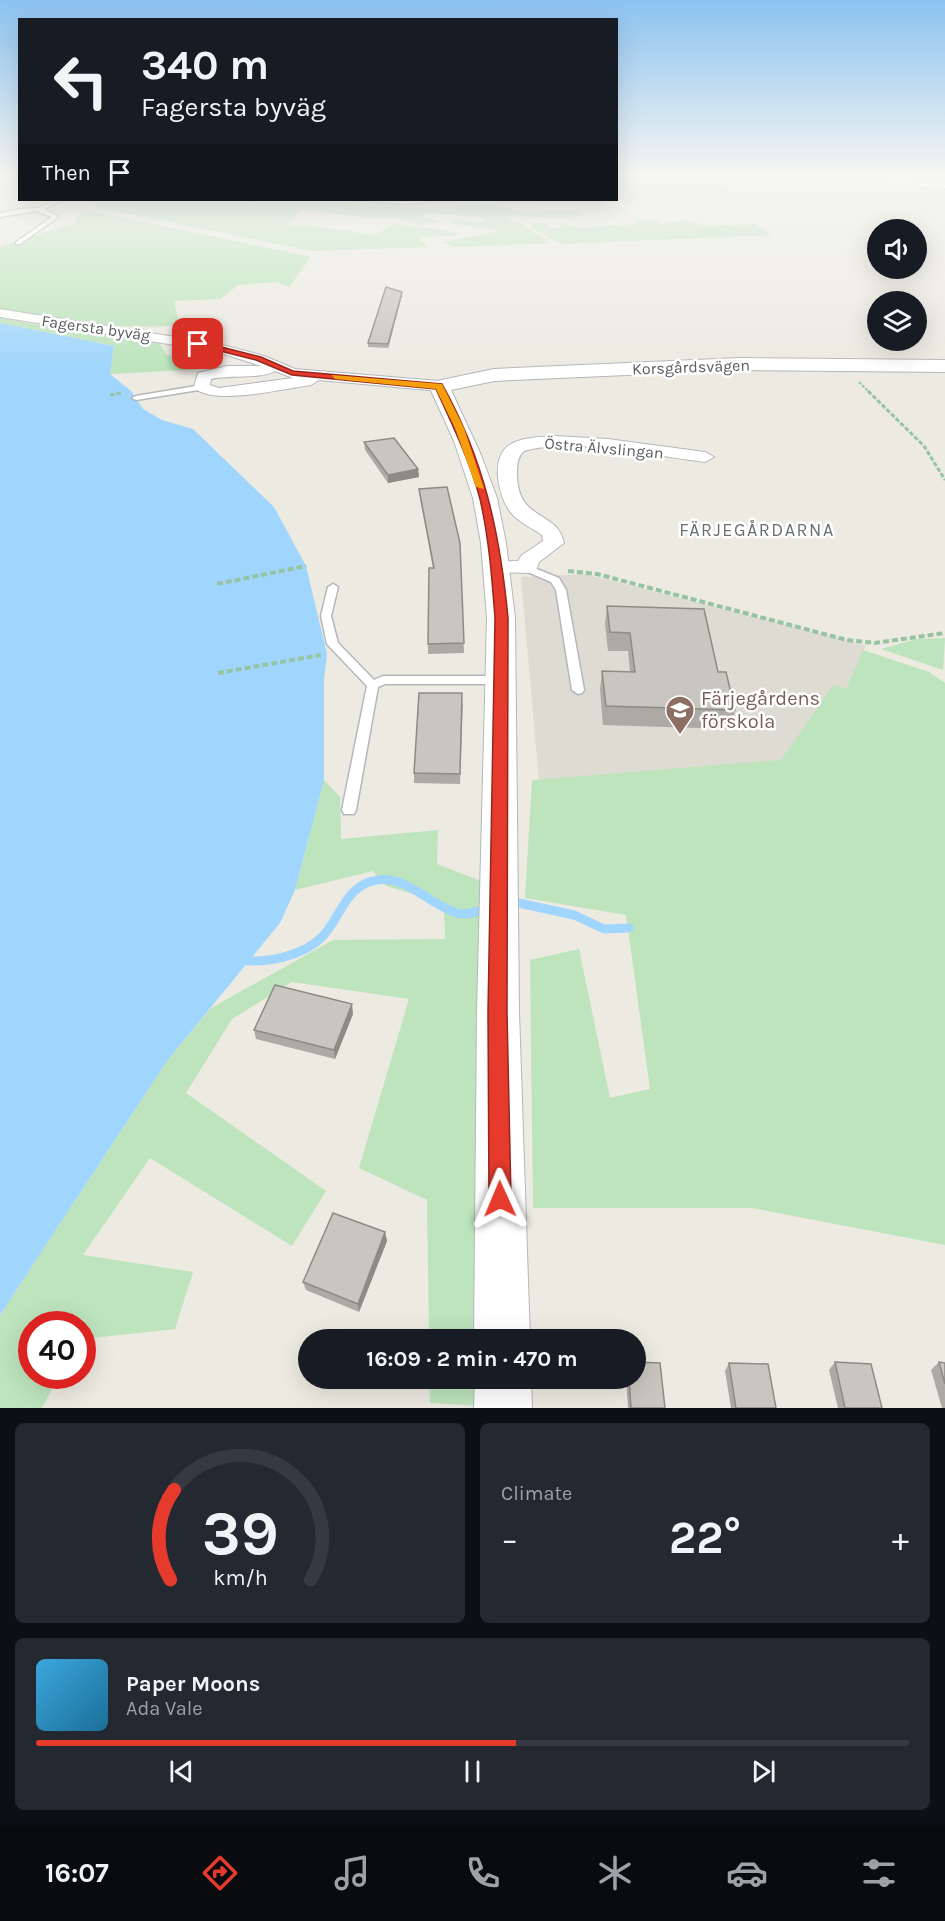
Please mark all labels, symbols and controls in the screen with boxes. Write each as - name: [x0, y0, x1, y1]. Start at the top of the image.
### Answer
- text: 340 m: [141, 40, 269, 90]
- icon: left: [42, 42, 120, 120]
- text: Fagersta byväg: [141, 91, 326, 123]
- icon: arrive: [103, 156, 136, 189]
- text: Then: [42, 160, 91, 186]
- map controls: [867, 219, 927, 351]
- button: sound: [867, 219, 927, 279]
- button: layers: [867, 291, 927, 351]
- street label: Fagersta byväg: [40, 311, 152, 345]
- pin: [172, 318, 223, 369]
- icon: arrive: [181, 327, 214, 360]
- street label: Korsgårdsvägen: [632, 355, 750, 379]
- street label: Östra Älvslingan: [544, 433, 664, 463]
- district label: FÄRJEGÅRDARNA: [679, 519, 835, 541]
- place label: Färjegårdens förskola: [701, 687, 820, 733]
- school or university icon: Färjegårdens förskola: [664, 694, 696, 736]
- position arrow: [468, 1167, 532, 1231]
- speed limit sign: 40: [18, 1311, 96, 1389]
- text: 16:09 · 2 min · 470 m: [366, 1346, 578, 1372]
- text: Climate: [501, 1482, 572, 1505]
- text: 39: [202, 1497, 278, 1570]
- text: 22°: [669, 1512, 741, 1564]
- text: −: [501, 1520, 518, 1558]
- text: +: [892, 1520, 909, 1558]
- text: km/h: [213, 1565, 267, 1590]
- text: Paper Moons: [126, 1671, 260, 1697]
- text: Ada Vale: [126, 1697, 203, 1720]
- icon: previous: [165, 1755, 198, 1788]
- icon: pause: [456, 1755, 489, 1788]
- icon: next: [747, 1755, 780, 1788]
- icon: directions: [199, 1852, 241, 1894]
- icon: music: [331, 1852, 373, 1894]
- icon: phone: [462, 1852, 504, 1894]
- icon: climate: [594, 1852, 636, 1894]
- icon: car: [726, 1852, 768, 1894]
- icon: filters: [858, 1852, 900, 1894]
- text: 16:07: [45, 1857, 109, 1889]

